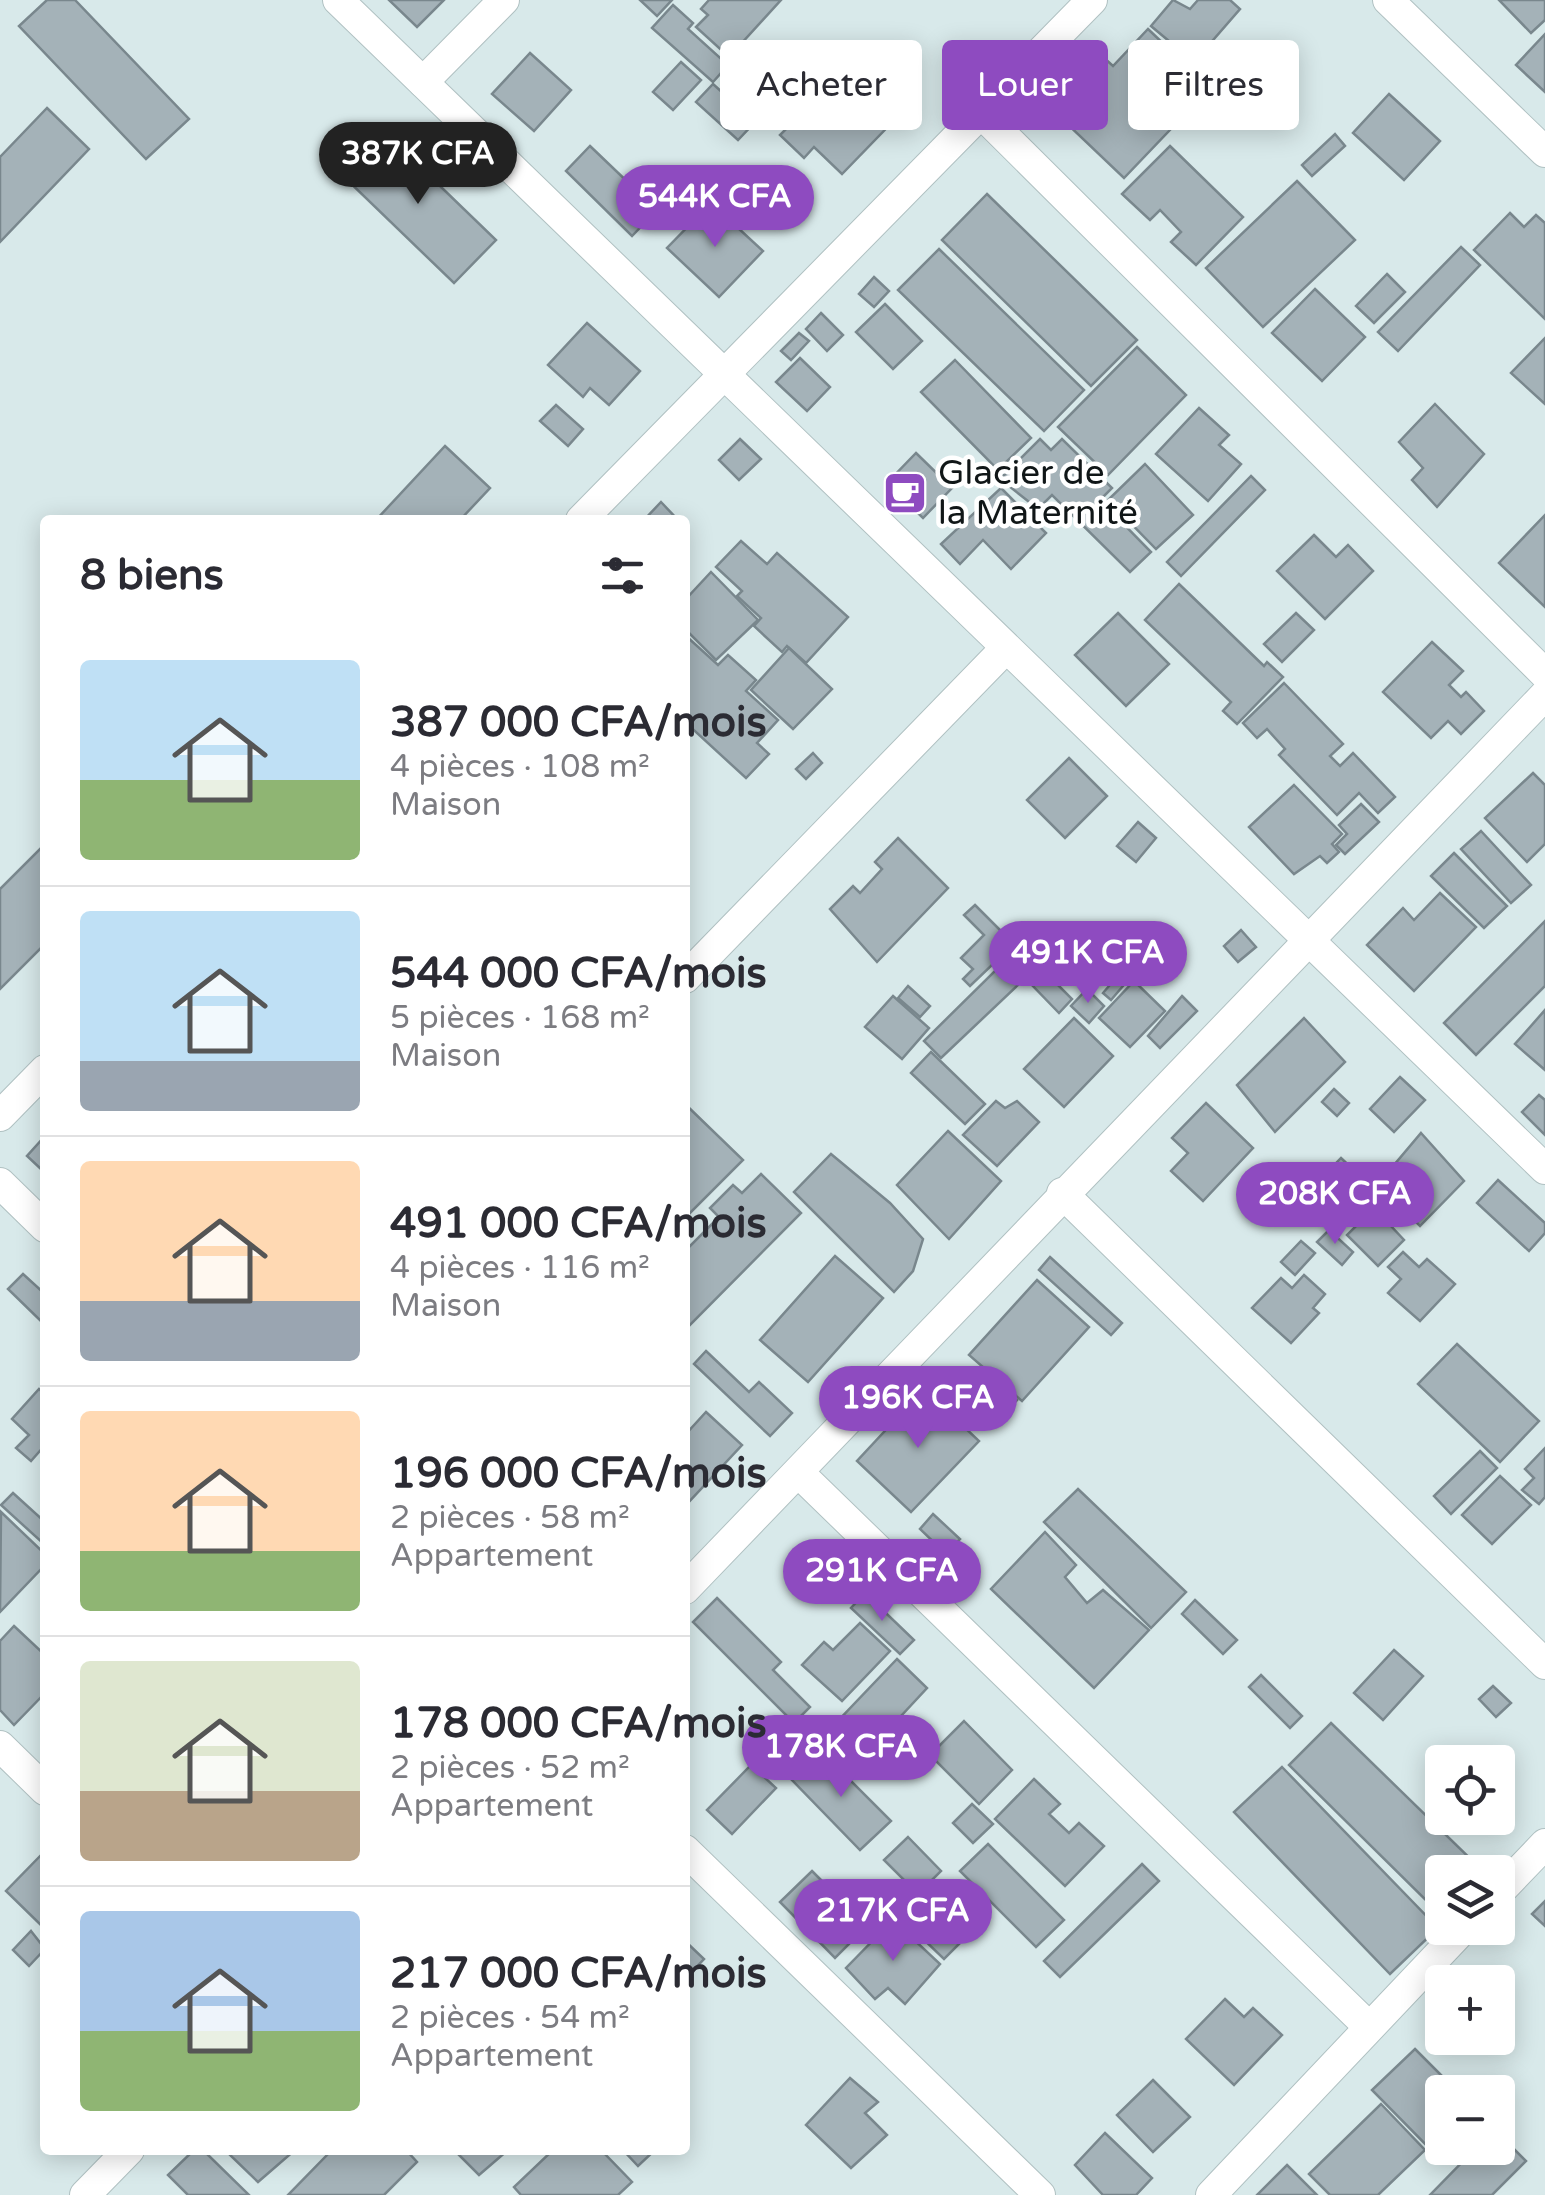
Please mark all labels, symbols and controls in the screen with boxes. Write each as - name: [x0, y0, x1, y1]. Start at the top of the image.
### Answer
- chip: Acheter: [720, 40, 922, 130]
- chip: Louer: [942, 40, 1108, 130]
- chip: Filtres: [1128, 40, 1299, 130]
- pin: 387K CFA: [315, 122, 521, 207]
- text: 387K CFA: [341, 135, 495, 173]
- pin: 544K CFA: [612, 165, 818, 250]
- text: 544K CFA: [638, 178, 792, 216]
- place label: Glacier de la Maternité: [938, 452, 1138, 534]
- cafe icon: Glacier de la Maternité: [882, 470, 928, 516]
- icon: filters: [595, 548, 650, 603]
- text: 8 biens: [80, 550, 224, 601]
- text: 387 000 CFA/mois: [390, 697, 767, 748]
- icon: home: [160, 700, 280, 820]
- text: 4 pièces · 108 m²: [390, 748, 650, 786]
- text: Maison: [390, 786, 501, 824]
- pin: 491K CFA: [985, 921, 1191, 1006]
- text: 491K CFA: [1011, 934, 1165, 972]
- text: 544 000 CFA/mois: [390, 948, 767, 999]
- icon: home: [160, 951, 280, 1071]
- text: 5 pièces · 168 m²: [390, 999, 650, 1037]
- text: Maison: [390, 1037, 501, 1075]
- pin: 208K CFA: [1232, 1162, 1438, 1247]
- text: 208K CFA: [1258, 1175, 1412, 1213]
- text: 491 000 CFA/mois: [390, 1198, 767, 1249]
- icon: home: [160, 1201, 280, 1321]
- text: 4 pièces · 116 m²: [390, 1249, 650, 1287]
- text: Maison: [390, 1287, 501, 1325]
- pin: 196K CFA: [815, 1366, 1021, 1451]
- text: 196K CFA: [841, 1379, 995, 1417]
- text: 196 000 CFA/mois: [390, 1448, 767, 1499]
- icon: home: [160, 1451, 280, 1571]
- text: 2 pièces · 58 m²: [390, 1499, 630, 1537]
- text: Appartement: [390, 1537, 593, 1575]
- pin: 291K CFA: [779, 1539, 985, 1624]
- text: 291K CFA: [805, 1552, 959, 1590]
- text: 178 000 CFA/mois: [390, 1698, 767, 1749]
- icon: home: [160, 1701, 280, 1821]
- pin: 178K CFA: [738, 1715, 944, 1800]
- text: 178K CFA: [764, 1728, 918, 1766]
- map controls: [1425, 1745, 1515, 2165]
- button: locate: [1425, 1745, 1515, 1835]
- text: 2 pièces · 52 m²: [390, 1749, 630, 1787]
- text: Appartement: [390, 1787, 593, 1825]
- button: layers: [1425, 1855, 1515, 1945]
- pin: 217K CFA: [790, 1879, 996, 1964]
- text: 217K CFA: [816, 1892, 970, 1930]
- text: 217 000 CFA/mois: [390, 1948, 767, 1999]
- icon: home: [160, 1951, 280, 2071]
- button: +: [1425, 1965, 1515, 2055]
- text: 2 pièces · 54 m²: [390, 1999, 630, 2037]
- text: Appartement: [390, 2037, 593, 2075]
- button: −: [1425, 2075, 1515, 2165]

